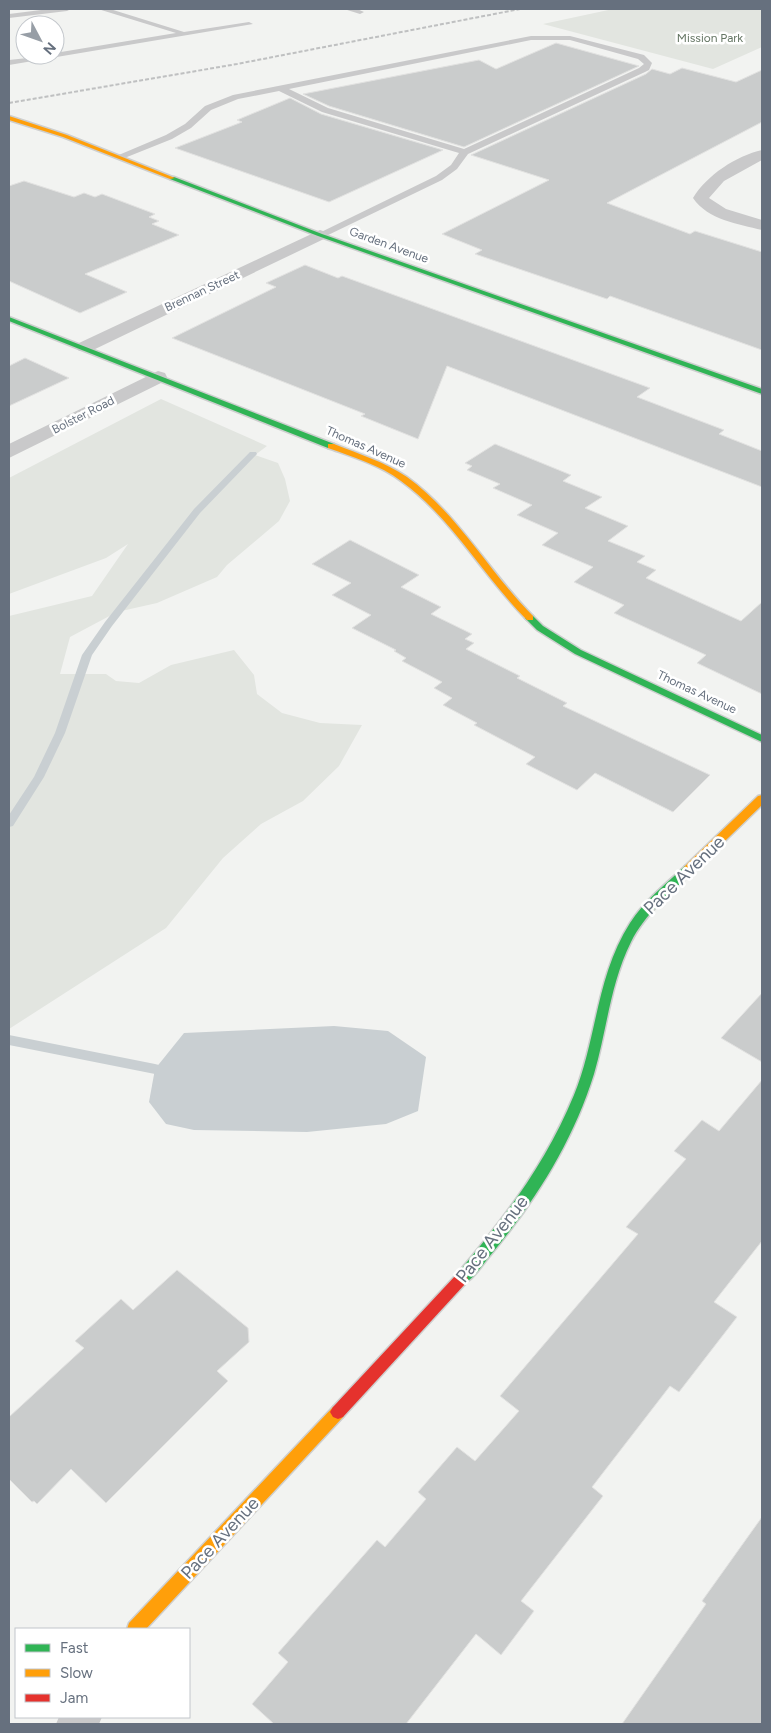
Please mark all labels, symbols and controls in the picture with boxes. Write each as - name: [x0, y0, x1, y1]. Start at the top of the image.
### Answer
- north arrow: [15, 15, 65, 65]
- park label: Mission Park: [677, 31, 743, 45]
- text: N: [39, 39, 59, 58]
- street label: Garden Avenue: [348, 224, 431, 266]
- street label: Brennan Street: [162, 267, 242, 314]
- street label: Bolster Road: [49, 393, 117, 437]
- street label: Thomas Avenue: [324, 423, 408, 471]
- street label: Thomas Avenue: [655, 668, 739, 717]
- street label: Pace Avenue: [639, 831, 729, 919]
- street label: Pace Avenue: [451, 1191, 533, 1287]
- street label: Pace Avenue: [176, 1492, 264, 1584]
- legend: [15, 1628, 190, 1718]
- text: Fast: [60, 1639, 89, 1657]
- text: Slow: [60, 1664, 93, 1682]
- text: Jam: [60, 1689, 88, 1707]

